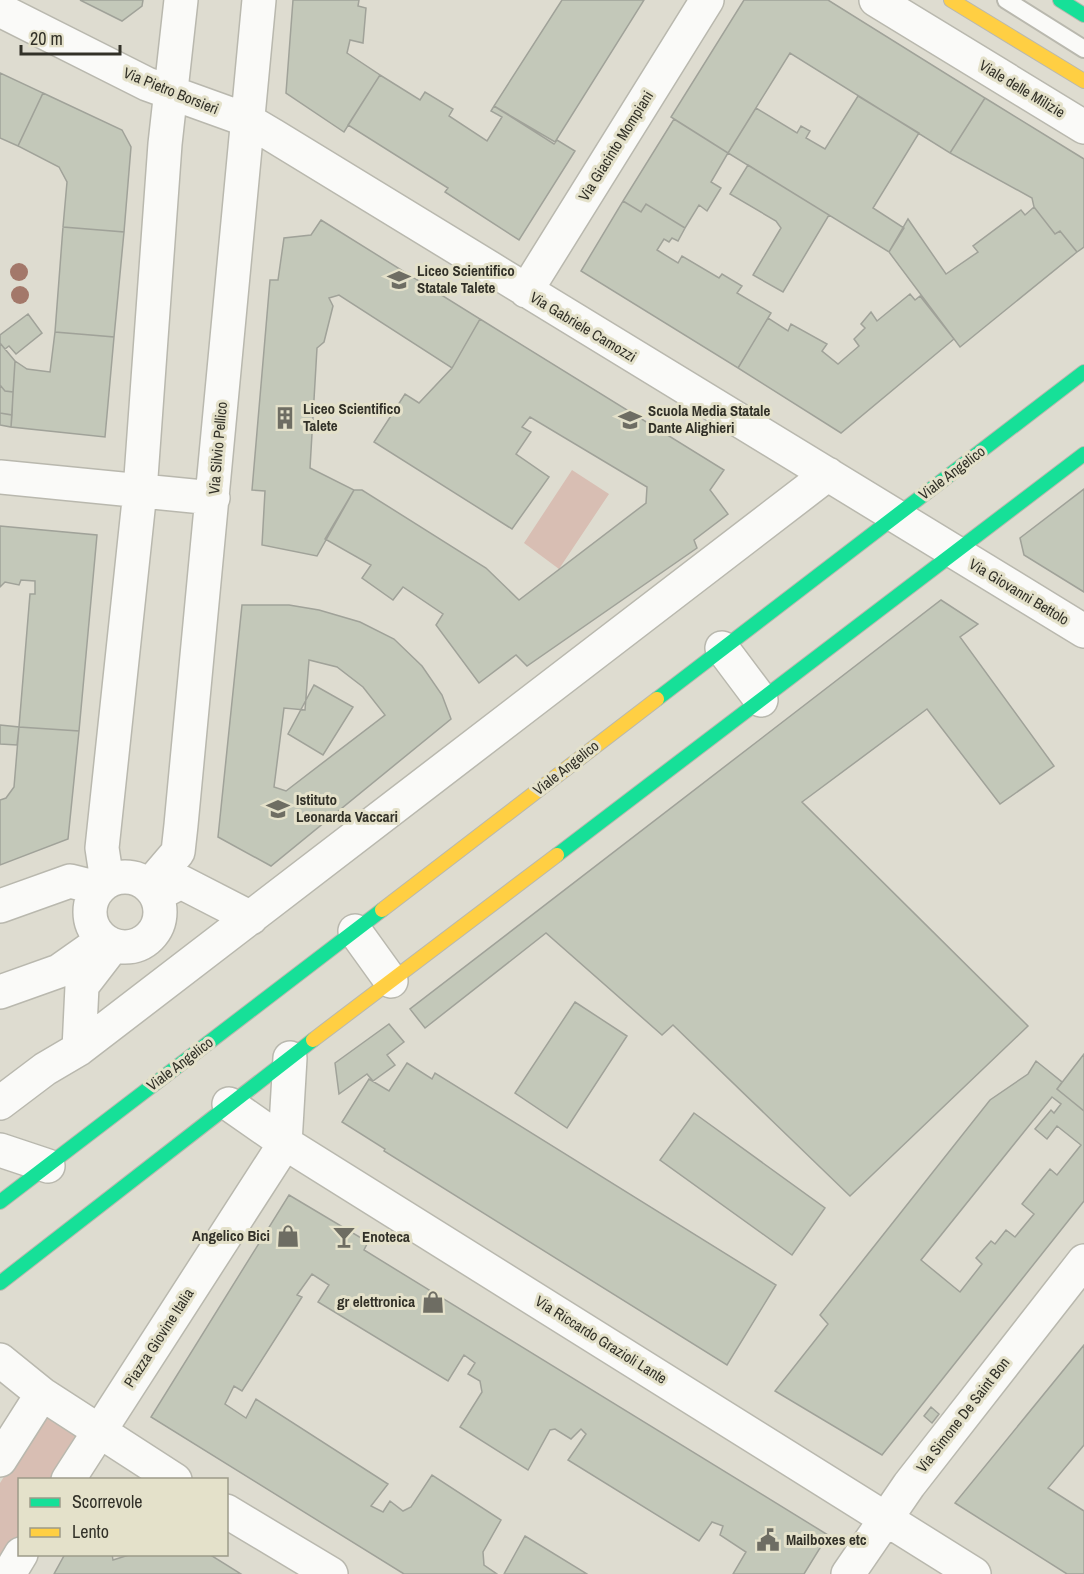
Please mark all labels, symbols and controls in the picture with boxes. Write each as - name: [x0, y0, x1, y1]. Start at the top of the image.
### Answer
- scale bar: [21, 18, 120, 56]
- text: 20 m: [30, 26, 63, 51]
- street label: Viale delle Milizie: [975, 55, 1069, 123]
- street label: Via Pietro Borsieri: [120, 62, 222, 119]
- street label: Via Giacinto Mompiani: [573, 87, 658, 205]
- place label: Liceo Scientifico Statale Talete: [417, 260, 515, 298]
- school or university icon: Liceo Scientifico Statale Talete: [386, 267, 412, 293]
- street label: Via Gabriele Camozzi: [526, 286, 640, 367]
- place label: Liceo Scientifico Talete: [303, 398, 401, 436]
- place label: Scuola Media Statale Dante Alighieri: [648, 400, 771, 438]
- street label: Via Silvio Pellico: [203, 401, 232, 495]
- building icon: Liceo Scientifico Talete: [272, 405, 298, 431]
- school or university icon: Scuola Media Statale Dante Alighieri: [617, 407, 643, 433]
- street label: Viale Angelico: [914, 441, 989, 505]
- street label: Via Giovanni Bettolo: [965, 553, 1073, 630]
- street label: Viale Angelico: [528, 735, 603, 800]
- place label: Istituto Leonarda Vaccari: [296, 789, 398, 827]
- school or university icon: Istituto Leonarda Vaccari: [265, 796, 291, 822]
- street label: Viale Angelico: [142, 1032, 217, 1096]
- shop icon: Angelico Bici: [275, 1223, 301, 1249]
- bar icon: Enoteca: [331, 1224, 357, 1250]
- place label: Angelico Bici: [192, 1225, 270, 1246]
- place label: Enoteca: [362, 1226, 410, 1247]
- street label: Piazza Giovine Italia: [119, 1284, 199, 1391]
- shop icon: gr elettronica: [420, 1289, 446, 1315]
- place label: gr elettronica: [337, 1291, 415, 1312]
- street label: Via Riccardo Grazioli Lante: [531, 1291, 671, 1389]
- street label: Via Simone De Saint Bon: [911, 1353, 1014, 1477]
- legend: [18, 1478, 228, 1556]
- text: Scorrevole: [72, 1489, 143, 1514]
- text: Lento: [72, 1519, 109, 1544]
- public building icon: Mailboxes etc: [755, 1527, 781, 1553]
- place label: Mailboxes etc: [786, 1529, 867, 1550]

